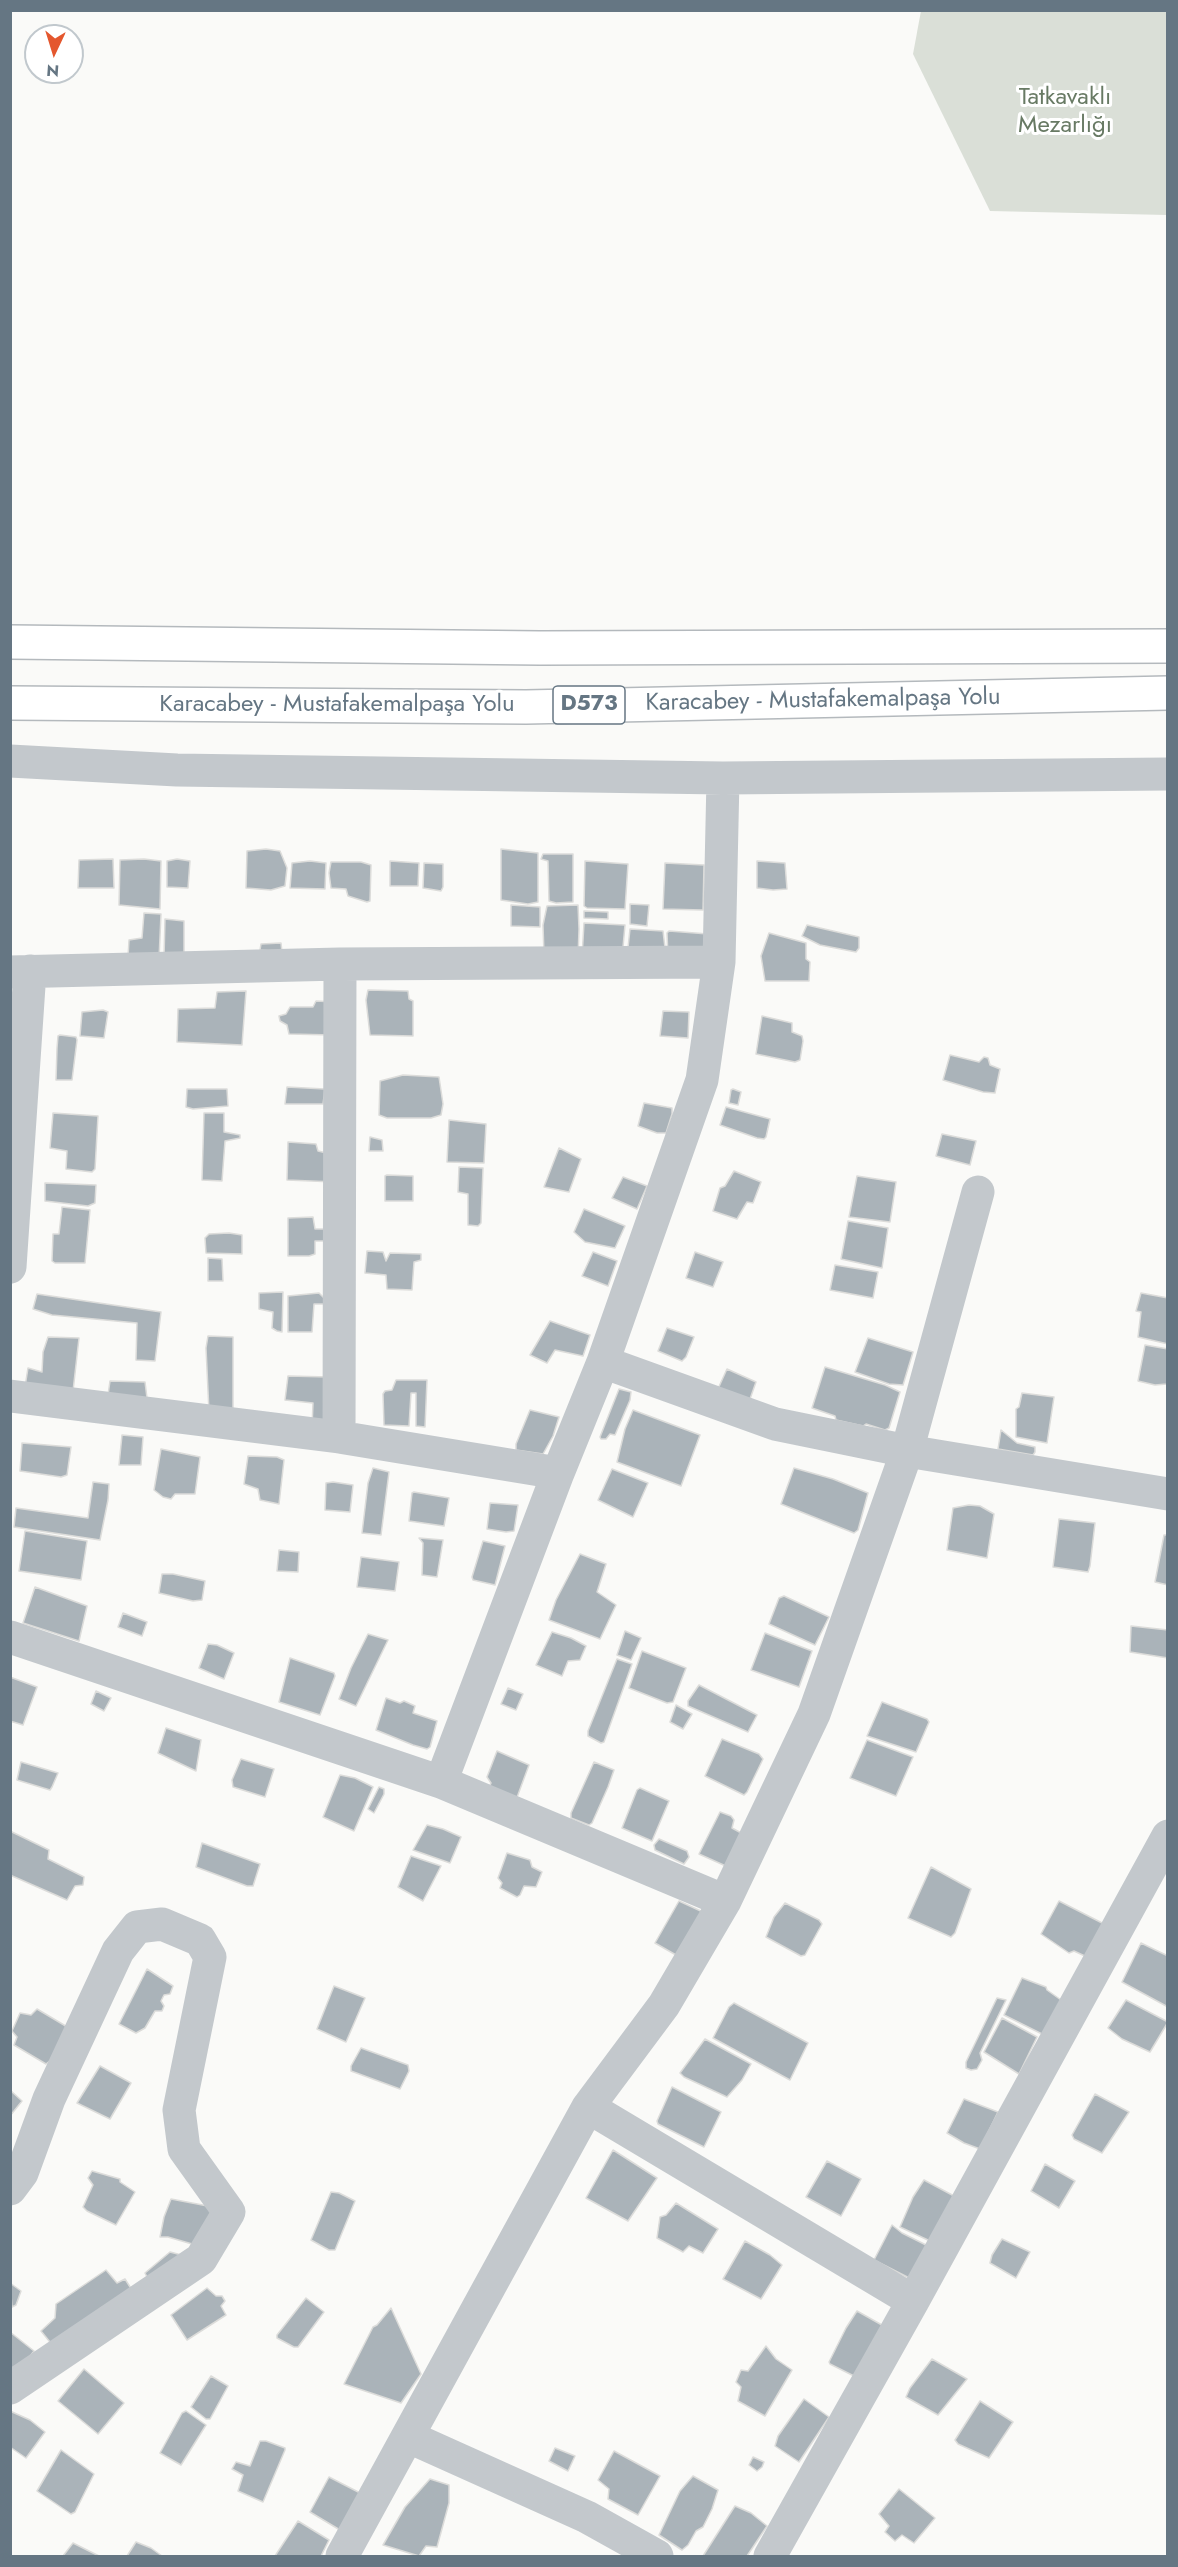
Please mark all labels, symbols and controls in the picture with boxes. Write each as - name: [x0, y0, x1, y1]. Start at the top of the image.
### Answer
- north arrow: [24, 24, 84, 84]
- text: N: [46, 59, 60, 82]
- park label: Tatkavaklı Mezarlığı: [1018, 84, 1112, 140]
- street label: Karacabey - Mustafakemalpaşa Yolu: [645, 684, 1001, 718]
- road number: D573: [553, 686, 625, 724]
- street label: Karacabey - Mustafakemalpaşa Yolu: [159, 691, 515, 719]

